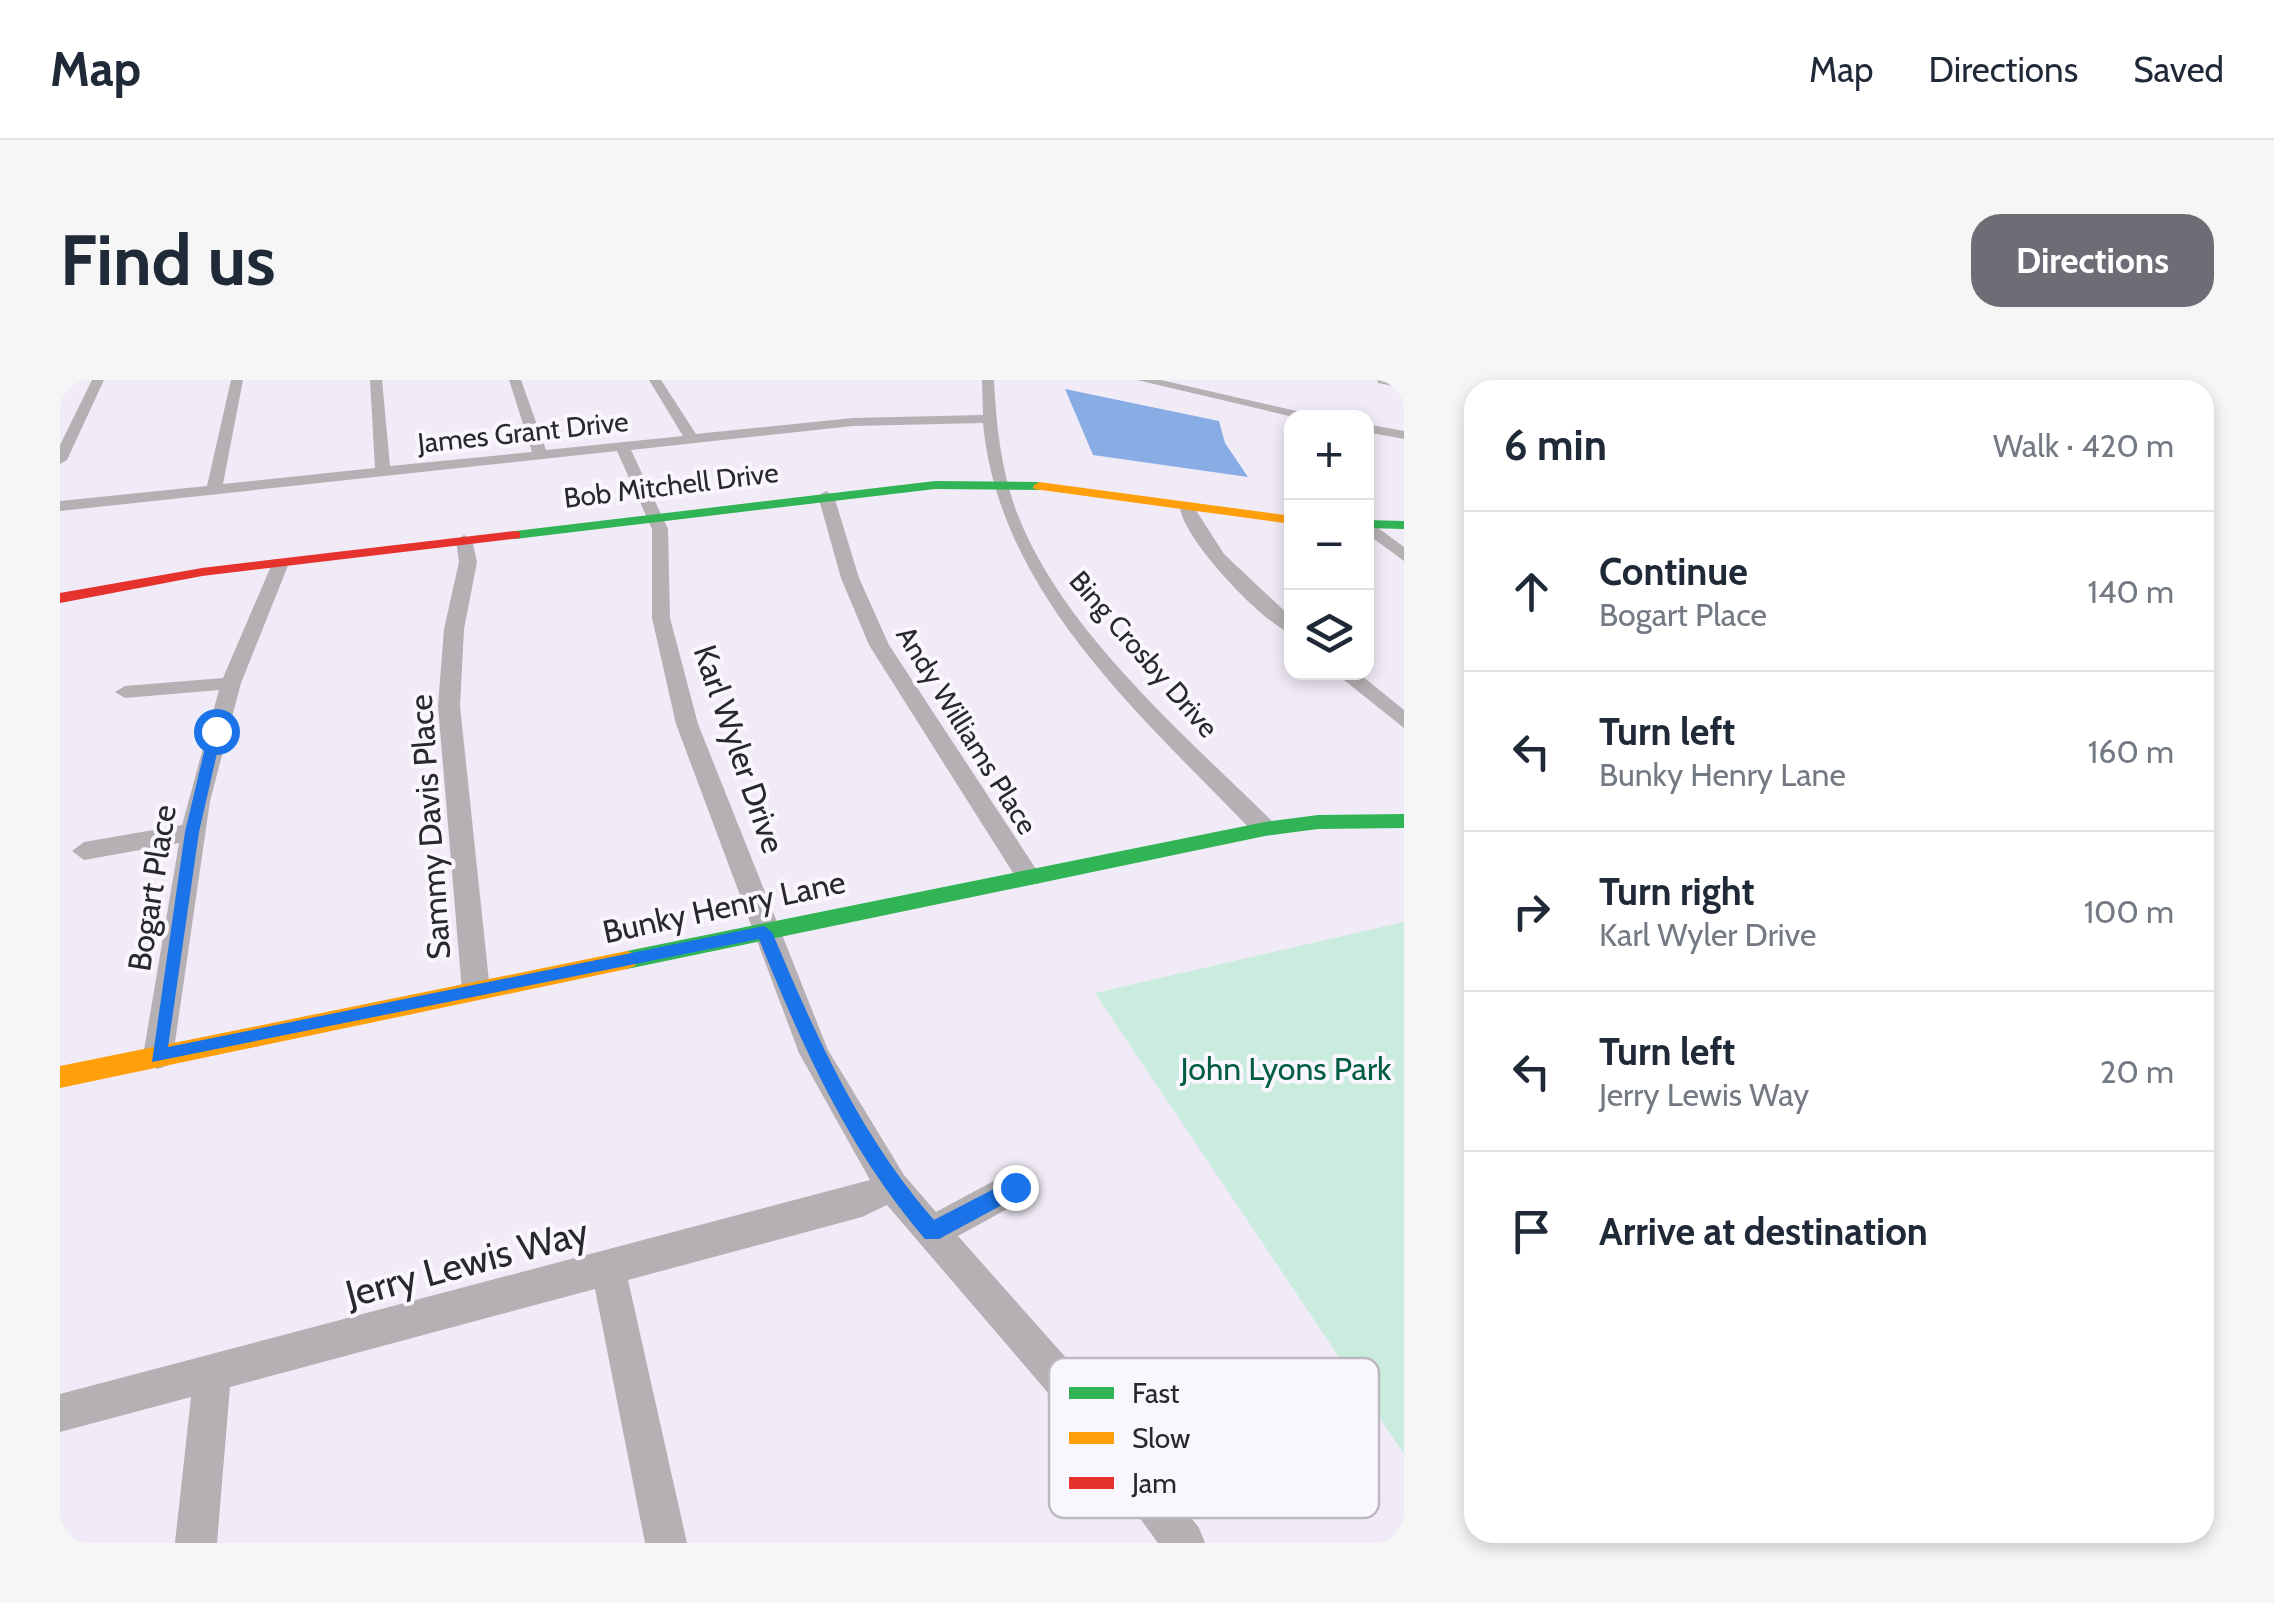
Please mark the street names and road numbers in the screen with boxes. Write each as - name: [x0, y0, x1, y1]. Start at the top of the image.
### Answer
- street label: James Grant Drive: [415, 404, 630, 460]
- street label: Bob Mitchell Drive: [562, 455, 780, 515]
- street label: Bing Crosby Drive: [1062, 564, 1226, 744]
- street label: Andy Williams Place: [889, 620, 1045, 840]
- street label: Karl Wyler Drive: [686, 640, 793, 858]
- street label: Sammy Davis Place: [401, 693, 458, 961]
- street label: Bogart Place: [119, 802, 184, 974]
- street label: Bunky Henry Lane: [599, 862, 849, 951]
- street label: Jerry Lewis Way: [339, 1208, 593, 1318]

